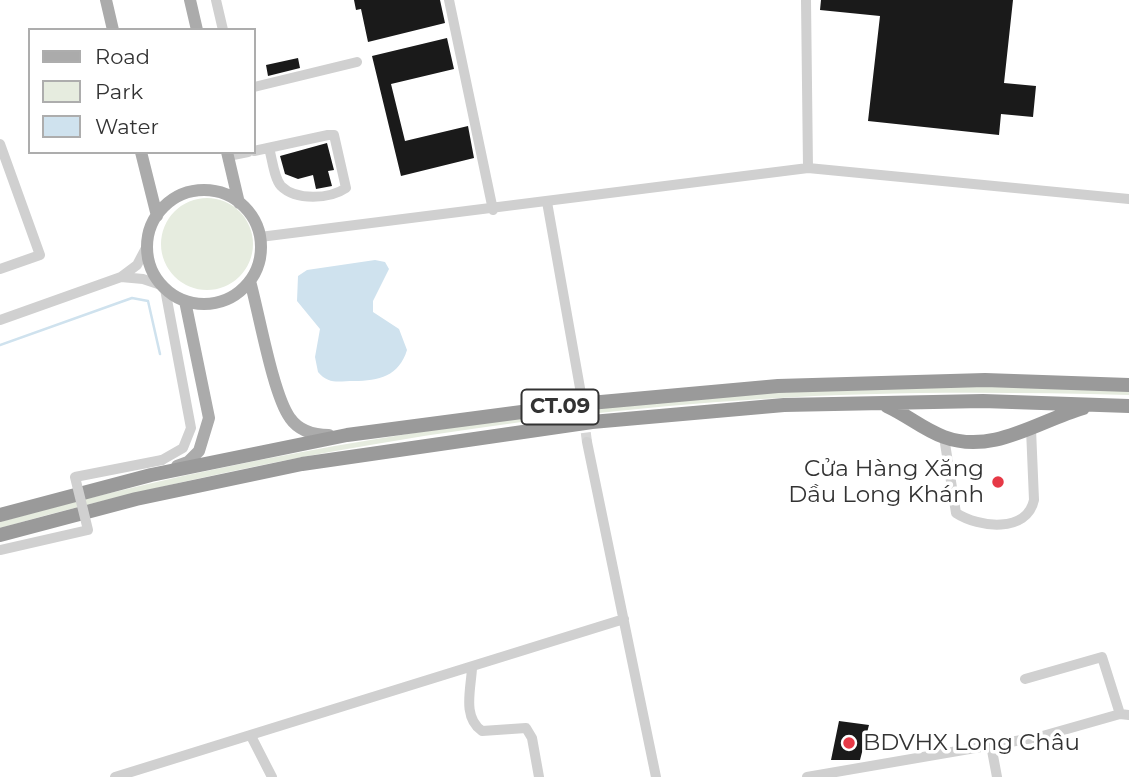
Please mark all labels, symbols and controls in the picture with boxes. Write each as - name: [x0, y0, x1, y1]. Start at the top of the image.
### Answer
- legend: [28, 28, 256, 154]
- text: Road: [95, 44, 150, 69]
- text: Park: [95, 79, 143, 104]
- text: Water: [95, 114, 159, 139]
- road number: CT.09: [522, 390, 598, 424]
- place label: Cửa Hàng Xăng Dầu Long Khánh: [788, 455, 984, 509]
- marker: Cửa Hàng Xăng Dầu Long Khánh: [990, 474, 1006, 490]
- place label: BDVHX Long Châu: [863, 729, 1080, 757]
- marker: BDVHX Long Châu: [841, 735, 857, 751]

